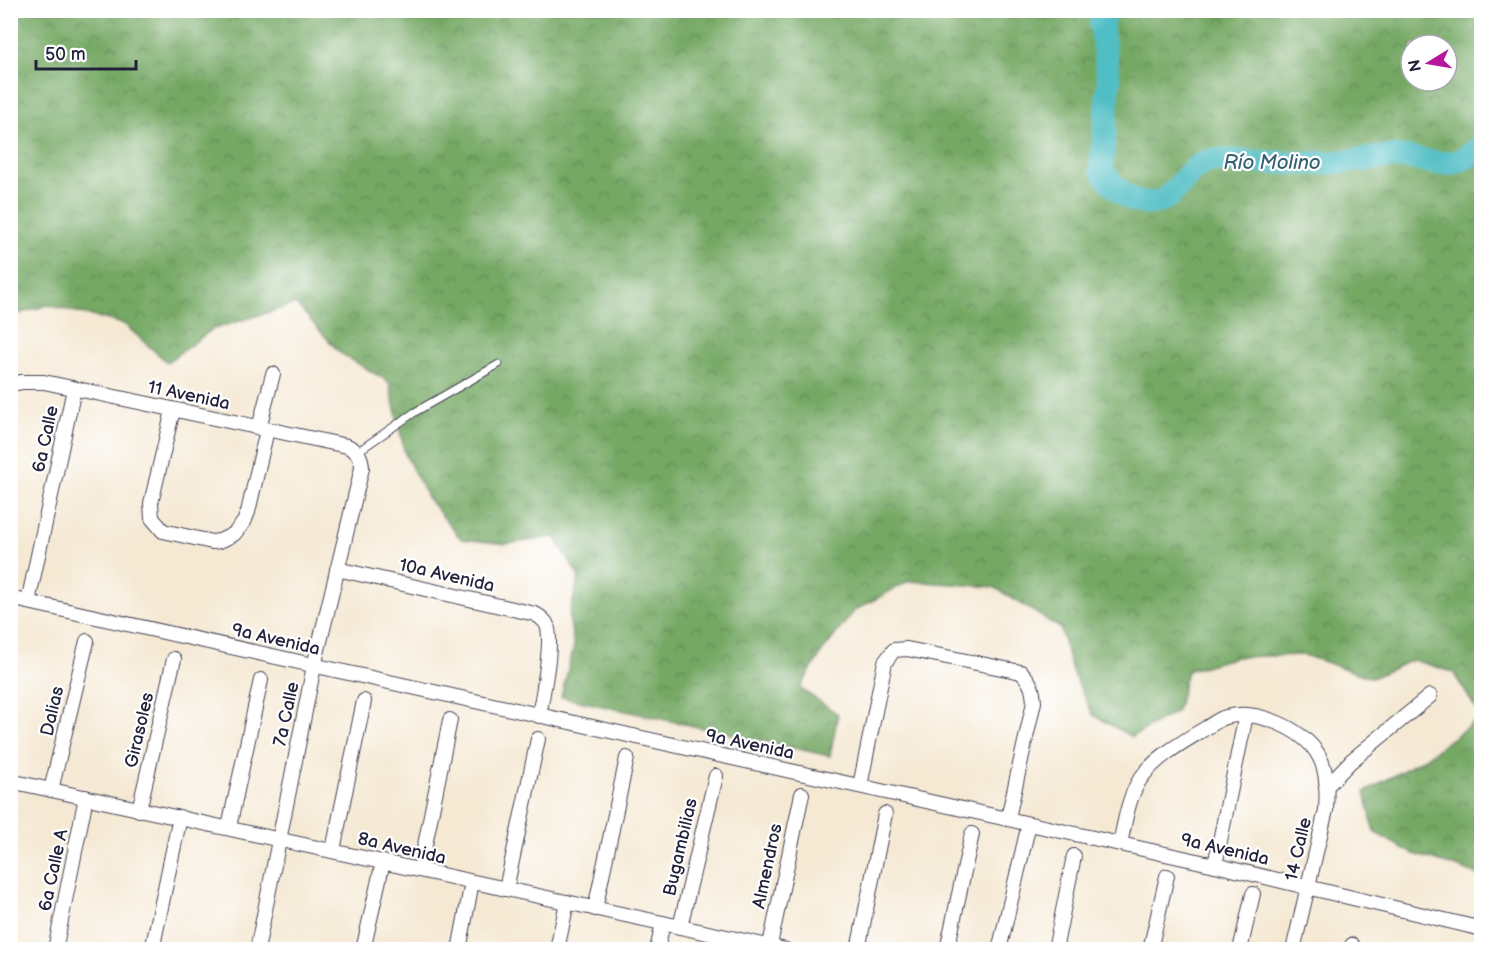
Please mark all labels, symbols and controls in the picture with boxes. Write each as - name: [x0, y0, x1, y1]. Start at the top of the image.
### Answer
- scale bar: [36, 33, 136, 71]
- north arrow: [1399, 33, 1459, 93]
- text: 50 m: [45, 44, 86, 65]
- text: N: [1405, 58, 1426, 73]
- water label: Río Molino: [1223, 151, 1321, 175]
- street label: 11 Avenida: [146, 377, 232, 414]
- street label: 6a Calle: [28, 404, 63, 474]
- street label: 10a Avenida: [397, 554, 497, 597]
- street label: 9a Avenida: [230, 619, 322, 660]
- street label: 7a Calle: [269, 680, 304, 748]
- street label: Dalias: [37, 684, 68, 738]
- street label: Girasoles: [121, 690, 158, 770]
- street label: 9a Avenida: [704, 725, 796, 764]
- street label: Bugambilias: [659, 796, 702, 898]
- street label: 14 Calle: [1281, 815, 1316, 883]
- street label: Almendros: [748, 822, 787, 911]
- street label: 6a Calle A: [35, 827, 72, 913]
- street label: 8a Avenida: [356, 828, 448, 869]
- street label: 9a Avenida: [1179, 829, 1271, 870]

